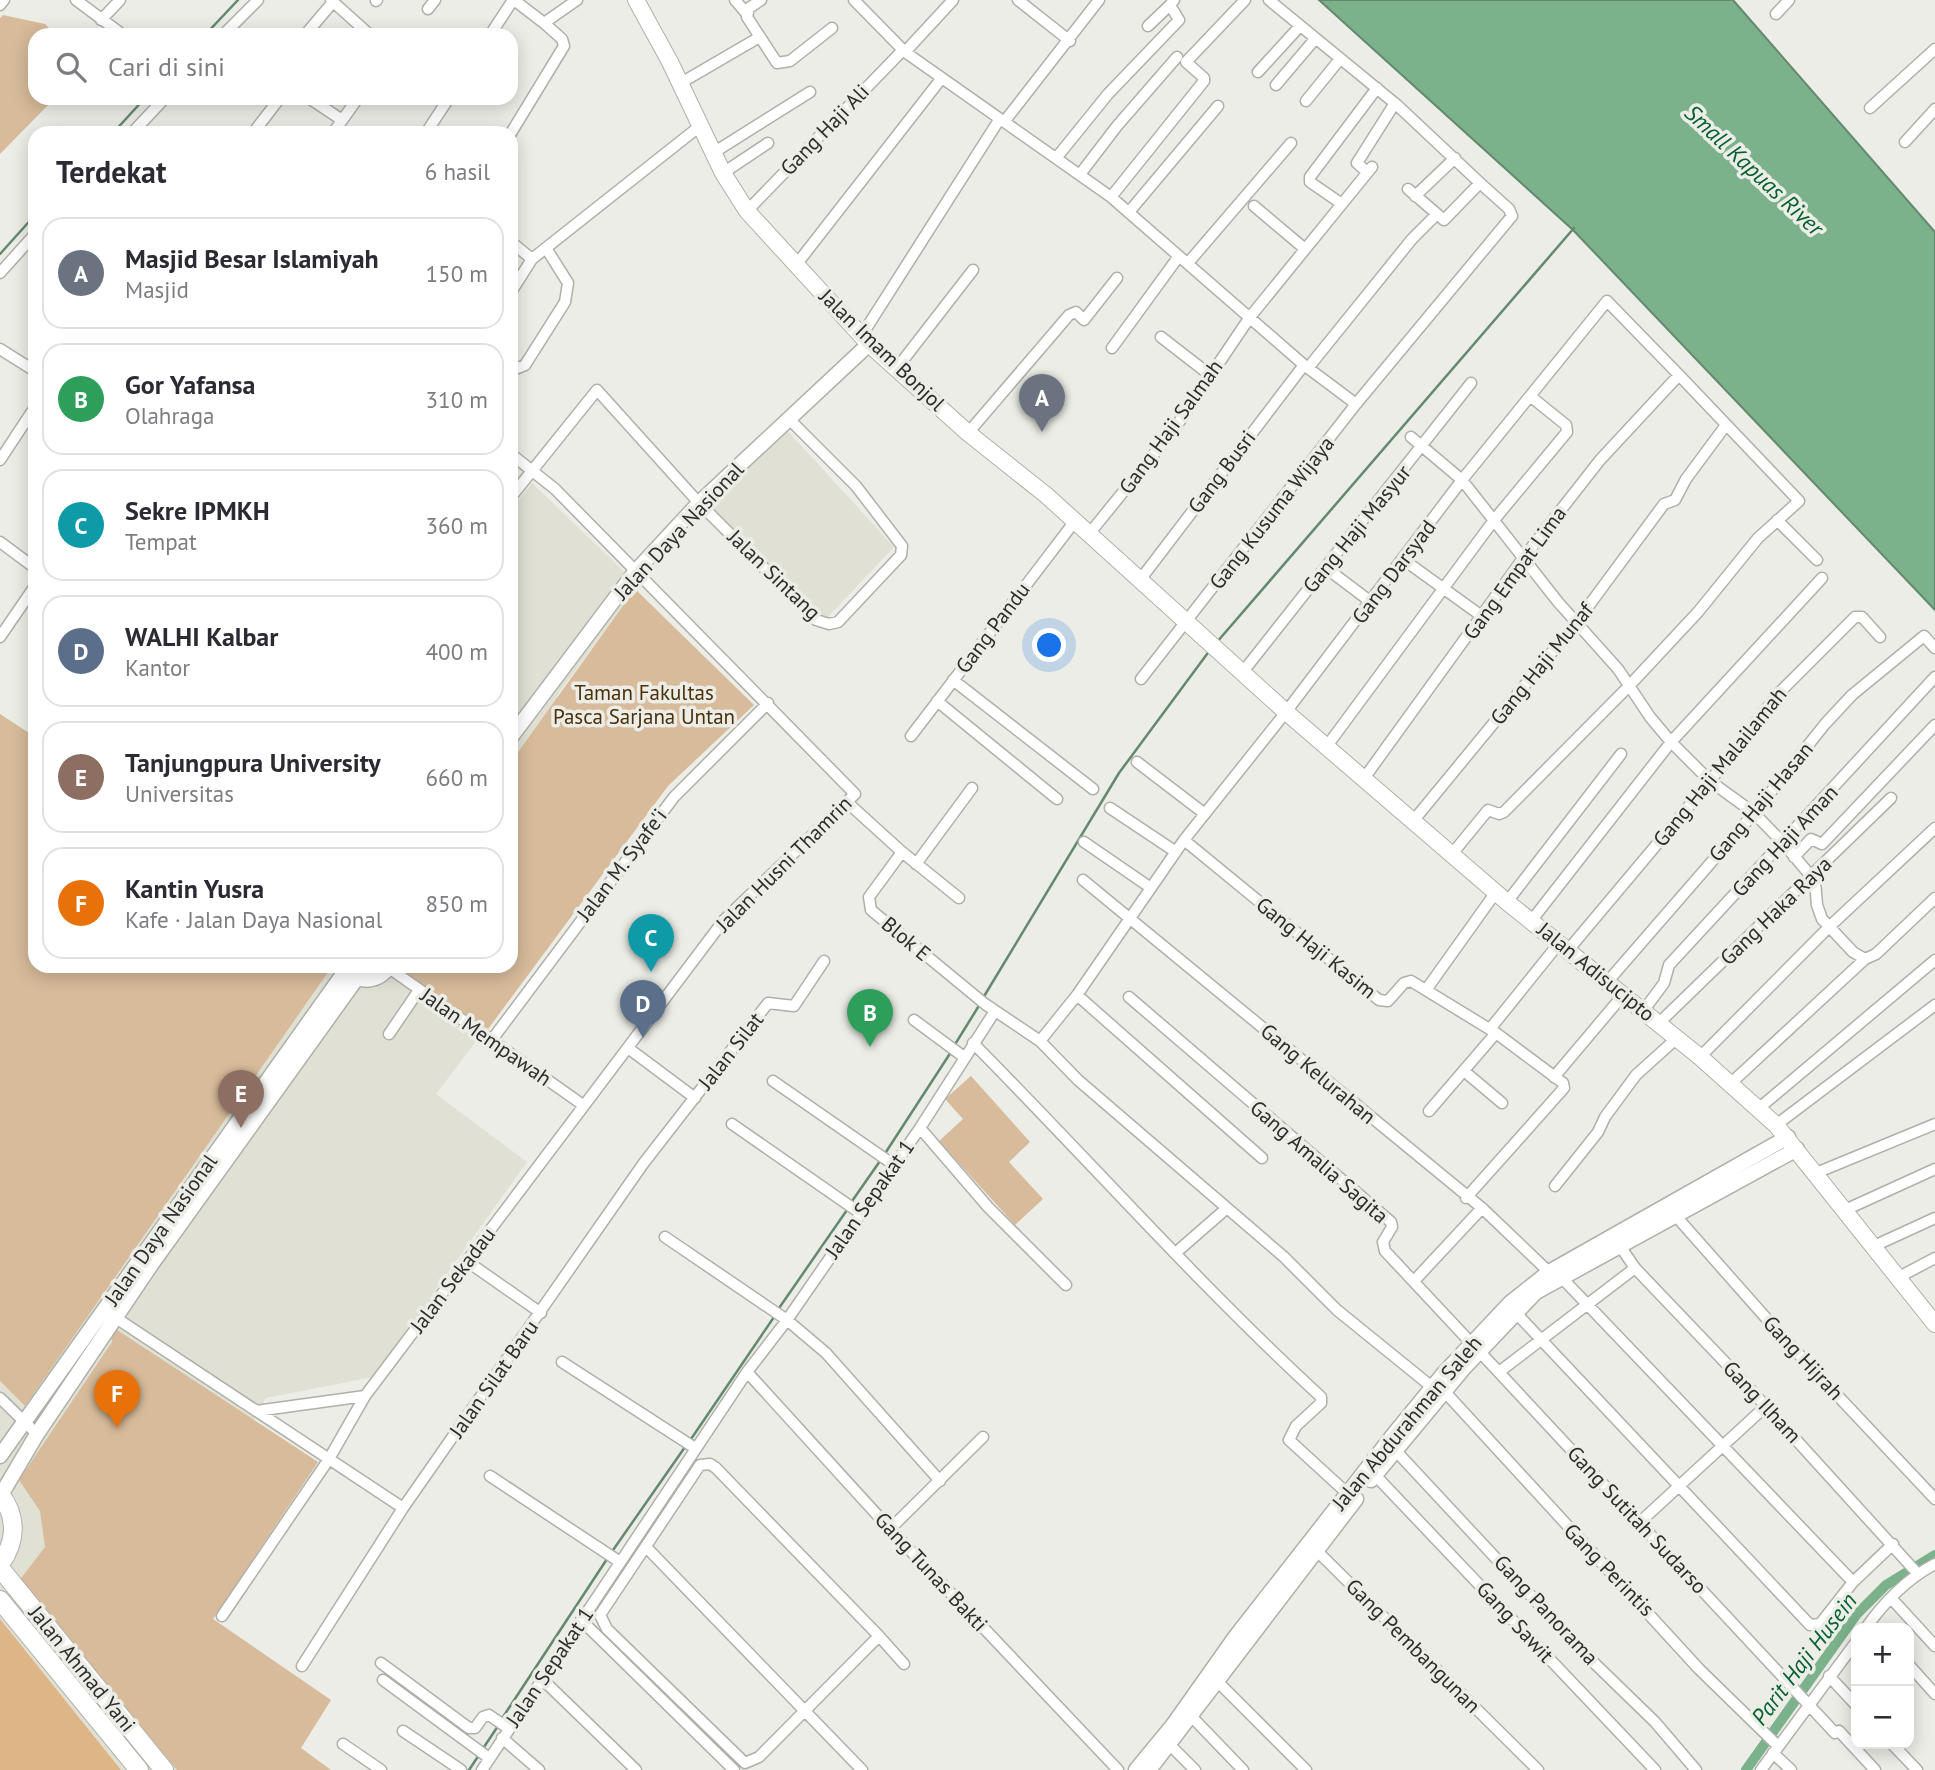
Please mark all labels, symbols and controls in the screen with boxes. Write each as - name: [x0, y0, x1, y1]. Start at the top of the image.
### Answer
- search box: [28, 28, 518, 105]
- icon: search: [52, 48, 90, 86]
- text: Cari di sini: [108, 50, 225, 83]
- street label: Gang Haji Ali: [775, 78, 875, 181]
- water label: Small Kapuas River: [1679, 98, 1831, 242]
- text: Terdekat: [56, 152, 166, 191]
- text: 6 hasil: [425, 157, 490, 186]
- text: Masjid Besar Islamiyah: [125, 242, 379, 275]
- text: A: [74, 259, 88, 288]
- text: 150 m: [426, 259, 488, 288]
- text: Masjid: [125, 275, 189, 304]
- street label: Jalan Imam Bonjol: [813, 282, 951, 416]
- street label: Gang Haji Salmah: [1113, 354, 1228, 499]
- text: Gor Yafansa: [125, 368, 255, 401]
- pin: A: [1019, 374, 1065, 432]
- text: B: [74, 385, 88, 414]
- text: 310 m: [426, 385, 488, 414]
- text: Olahraga: [125, 401, 214, 430]
- street label: Gang Busri: [1182, 425, 1262, 518]
- street label: Gang Kusuma Wijaya: [1203, 431, 1340, 595]
- street label: Jalan Daya Nasional: [607, 456, 749, 606]
- street label: Gang Haji Masyur: [1297, 459, 1417, 598]
- text: Sekre IPMKH: [125, 494, 270, 527]
- street label: Gang Empat Lima: [1457, 501, 1572, 645]
- text: C: [75, 511, 87, 540]
- text: 360 m: [426, 511, 488, 540]
- street label: Gang Darsyad: [1346, 514, 1441, 629]
- street label: Jalan Sintang: [722, 523, 826, 626]
- text: Tempat: [125, 527, 197, 556]
- street label: Gang Pandu: [950, 577, 1036, 679]
- street label: Gang Haji Munaf: [1484, 596, 1600, 730]
- text: WALHI Kalbar: [125, 620, 278, 653]
- your location: [1032, 628, 1066, 662]
- text: D: [74, 637, 88, 666]
- text: 400 m: [426, 637, 488, 666]
- text: Kantor: [125, 653, 190, 682]
- park label: Taman Fakultas Pasca Sarjana Untan: [553, 679, 735, 730]
- street label: Gang Haji Malailamah: [1647, 681, 1792, 852]
- street label: Gang Haji Hasan: [1703, 736, 1819, 867]
- text: Tanjungpura University: [125, 746, 381, 779]
- text: E: [75, 763, 87, 792]
- text: 660 m: [426, 763, 488, 792]
- text: Universitas: [125, 779, 234, 808]
- street label: Gang Haji Aman: [1726, 779, 1843, 902]
- street label: Jalan Husni Thamrin: [709, 790, 857, 938]
- street label: Jalan M. Syafe'i: [570, 803, 673, 927]
- street label: Gang Haka Raya: [1714, 851, 1837, 971]
- text: Kantin Yusra: [125, 872, 264, 905]
- text: F: [75, 889, 87, 918]
- text: 850 m: [426, 889, 488, 918]
- street label: Gang Haji Kasim: [1251, 891, 1382, 1004]
- text: Kafe · Jalan Daya Nasional: [125, 905, 382, 934]
- street label: Blok E: [876, 910, 936, 967]
- pin: C: [628, 914, 674, 972]
- street label: Jalan Adisucipto: [1531, 915, 1661, 1027]
- pin: D: [620, 980, 666, 1038]
- street label: Jalan Mempawah: [415, 981, 557, 1092]
- pin: B: [847, 989, 893, 1047]
- street label: Jalan Silat: [691, 1007, 769, 1095]
- street label: Gang Kelurahan: [1255, 1017, 1382, 1130]
- pin: E: [218, 1070, 264, 1128]
- street label: Gang Amalia Sagita: [1245, 1094, 1394, 1229]
- street label: Jalan Sepakat 1: [818, 1134, 920, 1264]
- street label: Jalan Daya Nasional: [98, 1149, 223, 1311]
- street label: Jalan Sekadau: [403, 1221, 501, 1339]
- street label: Gang Hijrah: [1757, 1310, 1849, 1406]
- street label: Jalan Silat Baru: [443, 1315, 544, 1444]
- street label: Jalan Abdurahman Saleh: [1325, 1330, 1487, 1516]
- street label: Gang Ilham: [1717, 1355, 1807, 1448]
- pin: F: [94, 1370, 140, 1428]
- street label: Gang Sutitah Sudarso: [1562, 1440, 1713, 1599]
- street label: Gang Tunas Bakti: [869, 1506, 994, 1637]
- street label: Gang Perintis: [1558, 1517, 1660, 1622]
- street label: Gang Panorama: [1488, 1549, 1604, 1670]
- street label: Gang Pembangunan: [1340, 1573, 1486, 1719]
- street label: Gang Sawit: [1471, 1575, 1560, 1668]
- water label: Parit Haji Husein: [1744, 1587, 1863, 1731]
- street label: Jalan Ahmad Yani: [23, 1599, 142, 1737]
- street label: Jalan Sepakat 1: [499, 1602, 599, 1732]
- map controls: [1851, 1623, 1914, 1749]
- button: +: [1851, 1623, 1914, 1686]
- button: −: [1851, 1686, 1914, 1749]

